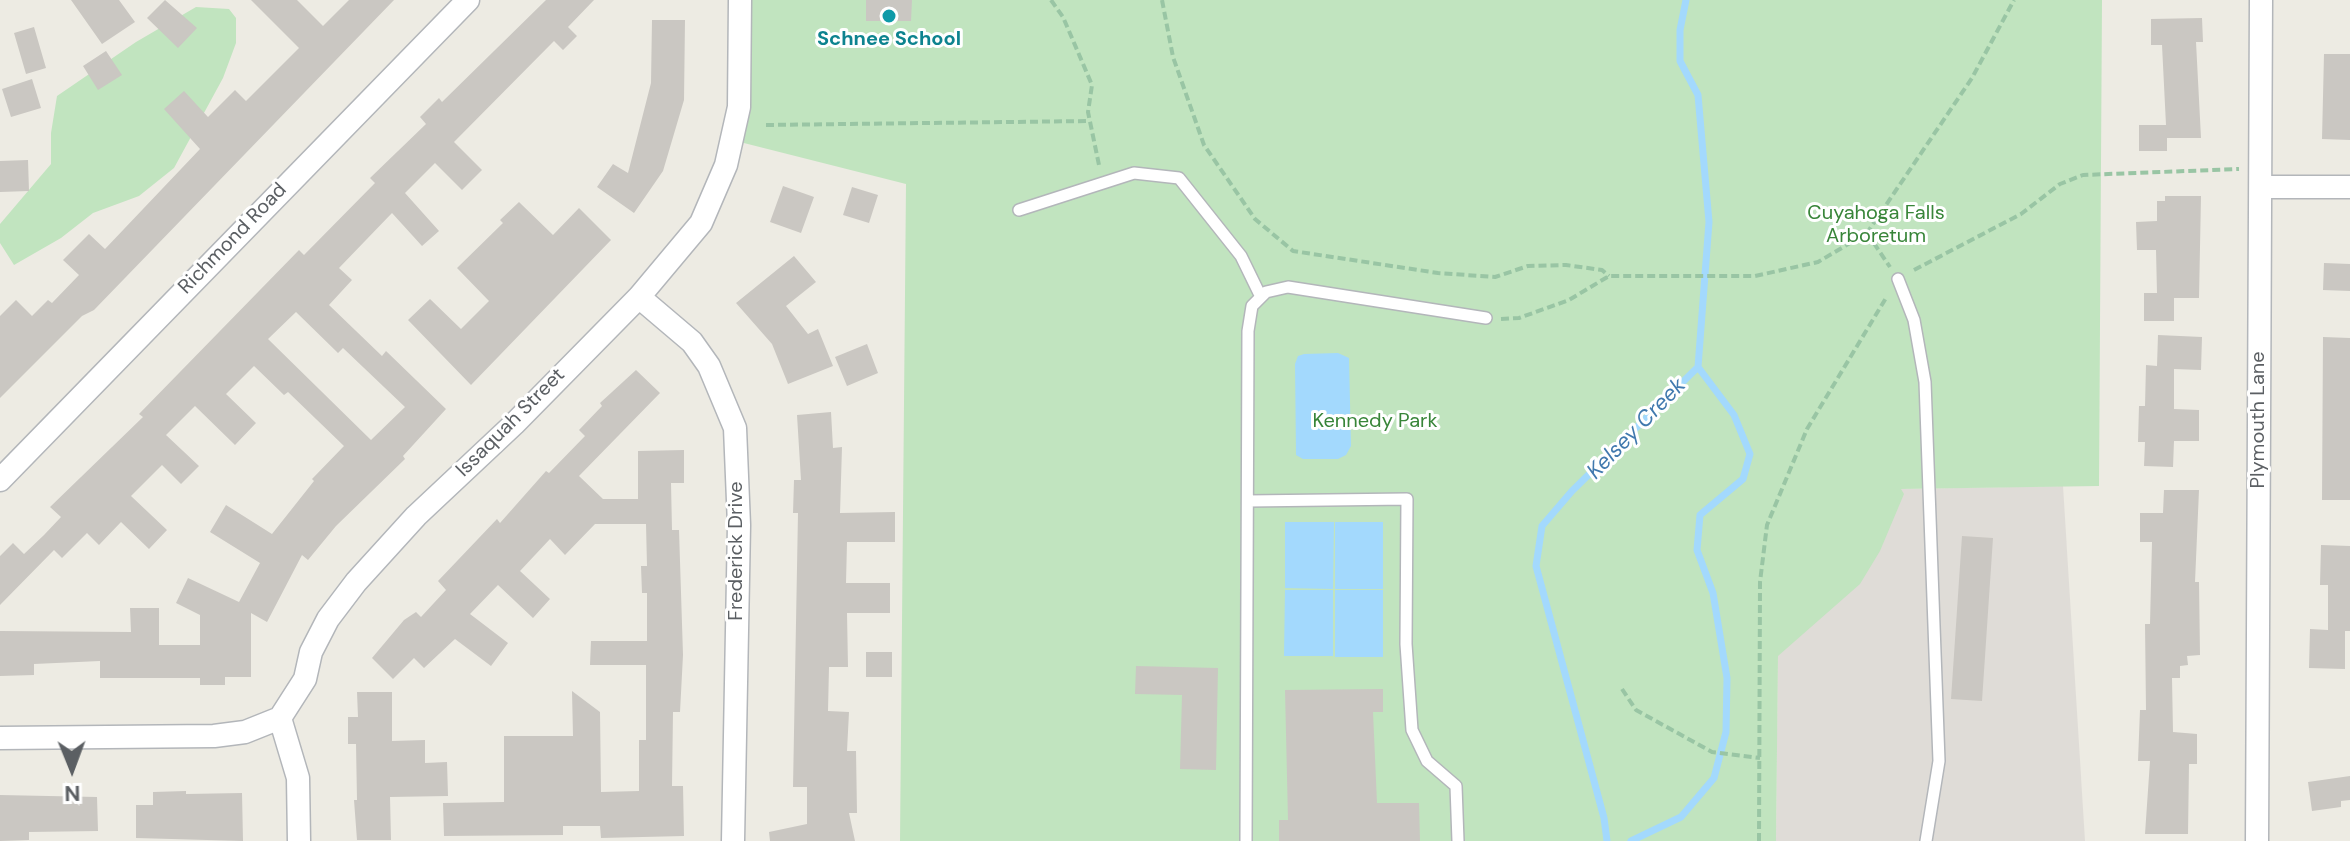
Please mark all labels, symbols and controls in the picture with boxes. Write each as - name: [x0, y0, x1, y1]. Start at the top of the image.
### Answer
- marker: Schnee School: [880, 7, 898, 25]
- place label: Schnee School: [817, 28, 961, 52]
- street label: Richmond Road: [174, 178, 292, 300]
- park label: Cuyahoga Falls Arboretum: [1807, 202, 1945, 249]
- street label: Plymouth Lane: [2247, 351, 2271, 489]
- street label: Issaquah Street: [452, 364, 570, 482]
- water label: Kelsey Creek: [1582, 373, 1692, 485]
- park label: Kennedy Park: [1312, 410, 1438, 434]
- street label: Frederick Drive: [725, 481, 749, 621]
- north arrow: [32, 729, 112, 809]
- text: N: [64, 779, 81, 808]

